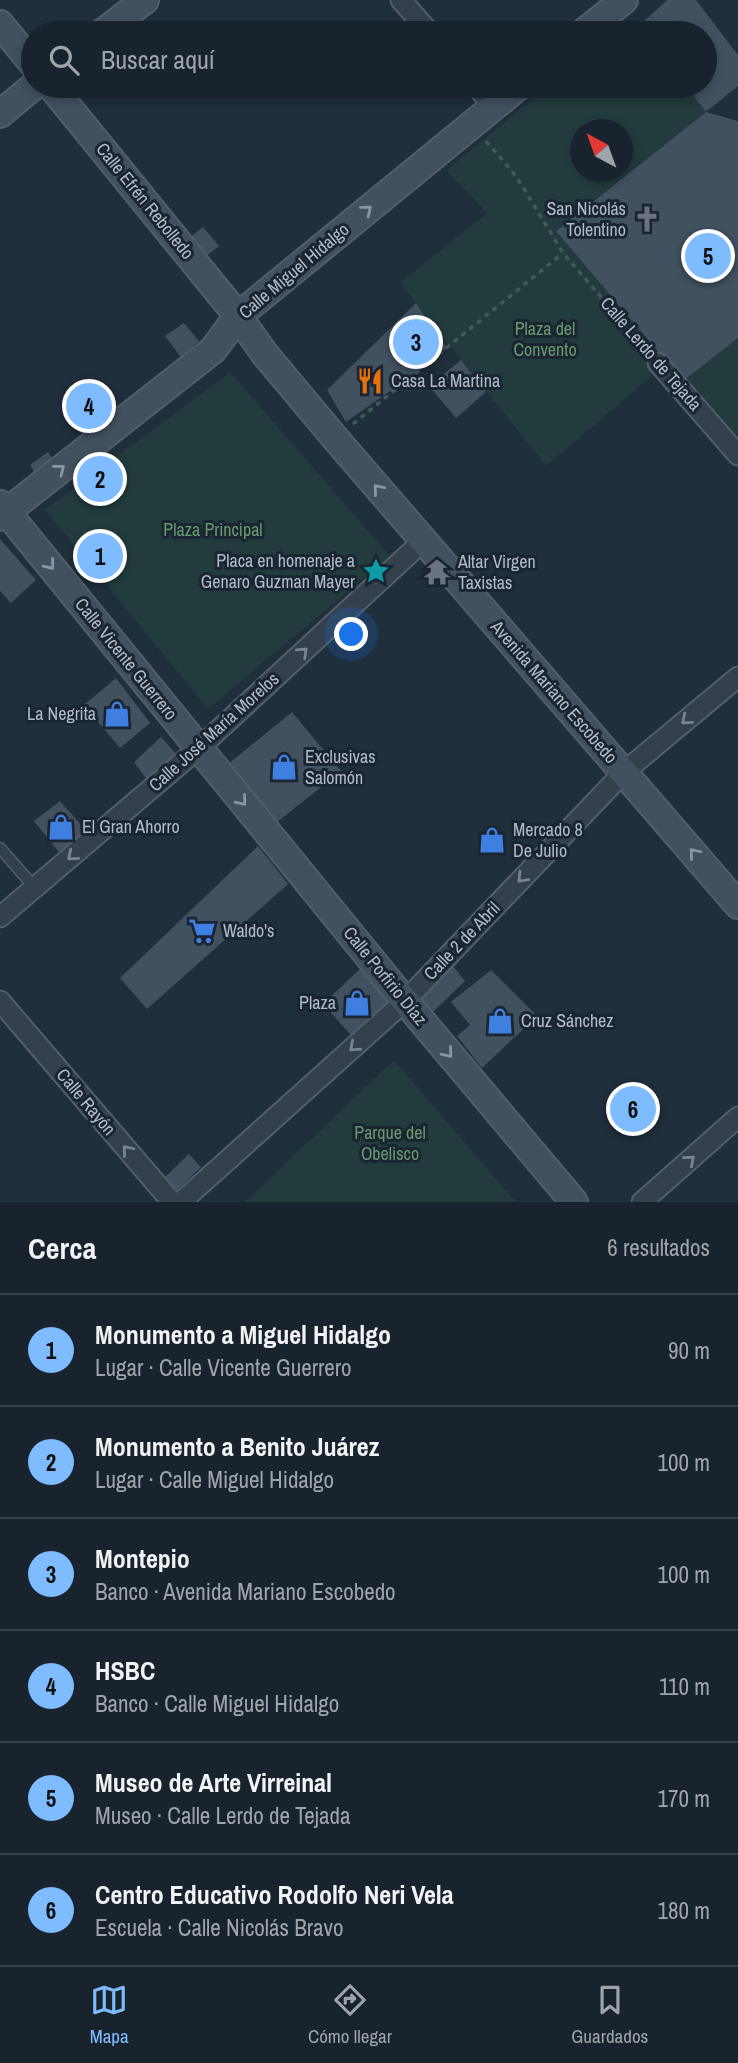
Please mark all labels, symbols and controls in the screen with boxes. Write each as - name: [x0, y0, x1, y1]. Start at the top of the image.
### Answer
- search box: [21, 21, 717, 98]
- icon: search: [45, 41, 83, 79]
- text: Buscar aquí: [101, 42, 215, 77]
- north arrow: [570, 119, 633, 182]
- street label: Calle Efrén Rebolledo: [90, 137, 200, 264]
- place label: San Nicolás Tolentino: [546, 196, 626, 242]
- church icon: San Nicolás Tolentino: [632, 204, 662, 234]
- one-way arrow: [359, 206, 371, 219]
- street label: Calle Miguel Hidalgo: [233, 217, 354, 324]
- pin: 5: [685, 230, 731, 282]
- street label: Calle Lerdo de Tejada: [595, 291, 708, 416]
- pin: 3: [393, 316, 439, 368]
- park label: Plaza del Convento: [513, 316, 577, 362]
- restaurant icon: Casa La Martina: [355, 366, 385, 396]
- place label: Casa La Martina: [391, 368, 500, 393]
- pin: 4: [66, 380, 112, 432]
- pin: 2: [77, 453, 123, 505]
- one-way arrow: [53, 465, 65, 478]
- one-way arrow: [374, 485, 386, 498]
- park label: Plaza Principal: [163, 517, 263, 542]
- pin: 1: [77, 530, 123, 582]
- place label: Placa en homenaje a Genaro Guzman Mayer: [201, 548, 355, 594]
- place label: Altar Virgen Taxistas: [457, 549, 536, 595]
- place icon: Placa en homenaje a Genaro Guzman Mayer: [361, 556, 391, 586]
- one-way arrow: [41, 557, 54, 569]
- temple icon: Altar Virgen Taxistas: [422, 557, 452, 587]
- street label: Calle Vicente Guerrero: [69, 592, 184, 725]
- street label: Avenida Mariano Escobedo: [485, 614, 623, 769]
- your location: [334, 617, 368, 651]
- one-way arrow: [295, 648, 308, 660]
- street label: Calle José María Morelos: [143, 666, 284, 797]
- shop icon: La Negrita: [102, 699, 132, 729]
- place label: La Negrita: [27, 701, 96, 726]
- one-way arrow: [681, 712, 693, 725]
- place label: Exclusivas Salomón: [305, 744, 376, 790]
- shop icon: Exclusivas Salomón: [269, 752, 299, 782]
- one-way arrow: [234, 793, 246, 806]
- shop icon: El Gran Ahorro: [46, 812, 76, 842]
- place label: El Gran Ahorro: [82, 814, 180, 839]
- place label: Mercado 8 De Julio: [513, 817, 583, 863]
- shop icon: Mercado 8 De Julio: [477, 825, 507, 855]
- one-way arrow: [68, 848, 81, 860]
- one-way arrow: [690, 848, 702, 861]
- one-way arrow: [518, 870, 531, 883]
- street label: Calle 2 de Abril: [418, 896, 505, 985]
- supermarket icon: Waldo's: [187, 916, 217, 946]
- place label: Waldo's: [223, 918, 275, 943]
- street label: Calle Porfirio Díaz: [338, 921, 433, 1030]
- shop icon: Plaza: [342, 988, 372, 1018]
- place label: Plaza: [299, 990, 336, 1015]
- shop icon: Cruz Sánchez: [485, 1006, 515, 1036]
- place label: Cruz Sánchez: [521, 1008, 614, 1033]
- one-way arrow: [349, 1039, 362, 1051]
- one-way arrow: [440, 1045, 452, 1058]
- street label: Calle Rayón: [51, 1063, 122, 1141]
- pin: 6: [610, 1083, 656, 1135]
- park label: Parque del Obelisco: [354, 1120, 426, 1166]
- one-way arrow: [123, 1146, 135, 1159]
- one-way arrow: [682, 1155, 695, 1168]
- text: Cerca: [28, 1228, 96, 1268]
- text: 6 resultados: [607, 1232, 710, 1263]
- text: Monumento a Miguel Hidalgo: [95, 1317, 391, 1352]
- text: 1: [46, 1335, 56, 1366]
- text: 90 m: [668, 1335, 710, 1366]
- text: Lugar · Calle Vicente Guerrero: [95, 1352, 352, 1383]
- text: Monumento a Benito Juárez: [95, 1429, 379, 1464]
- text: 2: [46, 1447, 56, 1478]
- text: 100 m: [658, 1447, 710, 1478]
- text: Lugar · Calle Miguel Hidalgo: [95, 1464, 334, 1495]
- text: Montepio: [95, 1541, 190, 1576]
- text: 3: [46, 1559, 56, 1590]
- text: 100 m: [658, 1559, 710, 1590]
- text: Banco · Avenida Mariano Escobedo: [95, 1576, 396, 1607]
- text: HSBC: [95, 1653, 155, 1688]
- text: 4: [46, 1671, 56, 1702]
- text: 110 m: [659, 1671, 710, 1702]
- text: Banco · Calle Miguel Hidalgo: [95, 1688, 339, 1719]
- text: Museo de Arte Virreinal: [95, 1765, 332, 1800]
- text: 5: [46, 1783, 56, 1814]
- text: 170 m: [658, 1783, 710, 1814]
- text: Museo · Calle Lerdo de Tejada: [95, 1800, 350, 1831]
- text: Centro Educativo Rodolfo Neri Vela: [95, 1877, 454, 1912]
- text: 6: [46, 1895, 56, 1926]
- text: 180 m: [658, 1895, 710, 1926]
- text: Escuela · Calle Nicolás Bravo: [95, 1912, 343, 1943]
- tab: Mapa: [90, 1981, 129, 2049]
- tab: Cómo llegar: [308, 1981, 392, 2049]
- tab: Guardados: [571, 1981, 648, 2049]

